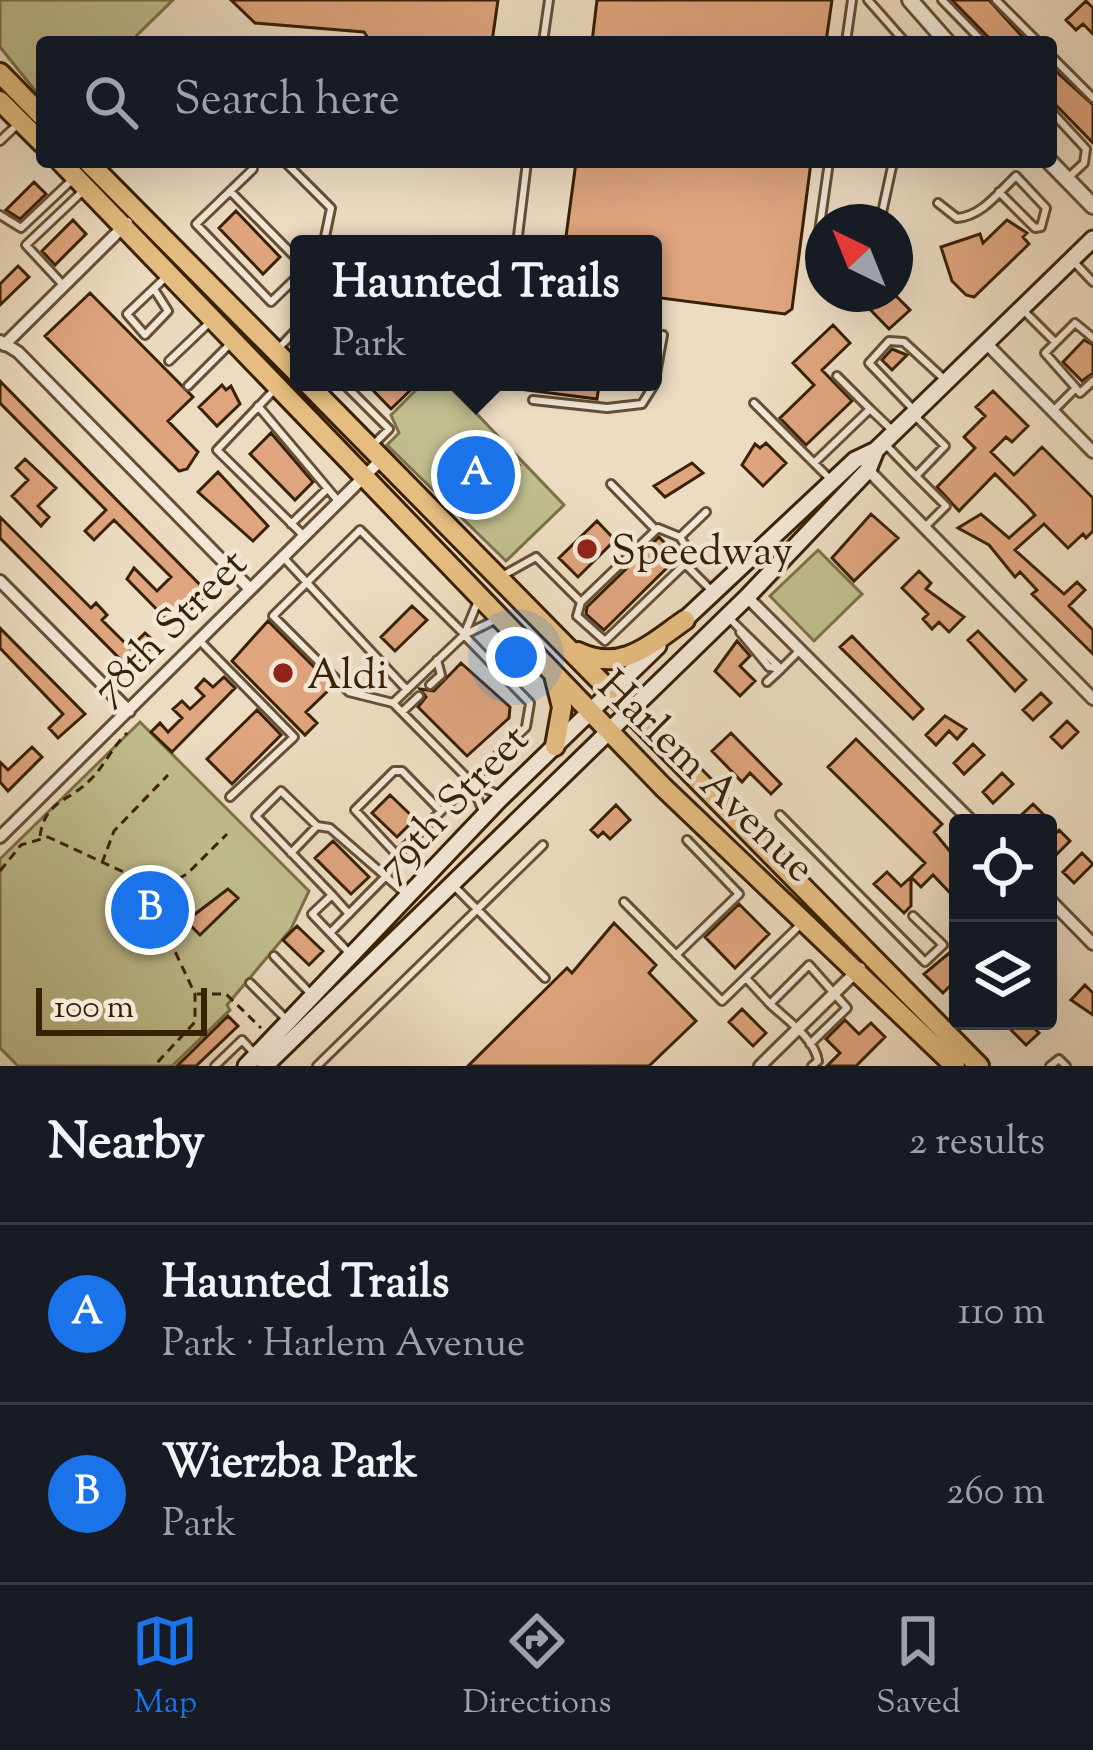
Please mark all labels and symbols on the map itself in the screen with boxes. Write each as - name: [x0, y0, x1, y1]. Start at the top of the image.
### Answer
- north arrow: [805, 204, 913, 312]
- pin: A: [437, 430, 515, 520]
- place label: Speedway: [611, 524, 793, 584]
- marker: Speedway: [574, 536, 600, 562]
- street label: 78th Street: [80, 537, 263, 720]
- your location: [486, 627, 546, 687]
- place label: Aldi: [307, 648, 388, 708]
- street label: Harlem Avenue: [582, 659, 827, 898]
- marker: Aldi: [270, 660, 296, 686]
- street label: 79th Street: [365, 713, 545, 896]
- pin: B: [111, 865, 189, 955]
- scale bar: [36, 982, 207, 1035]

